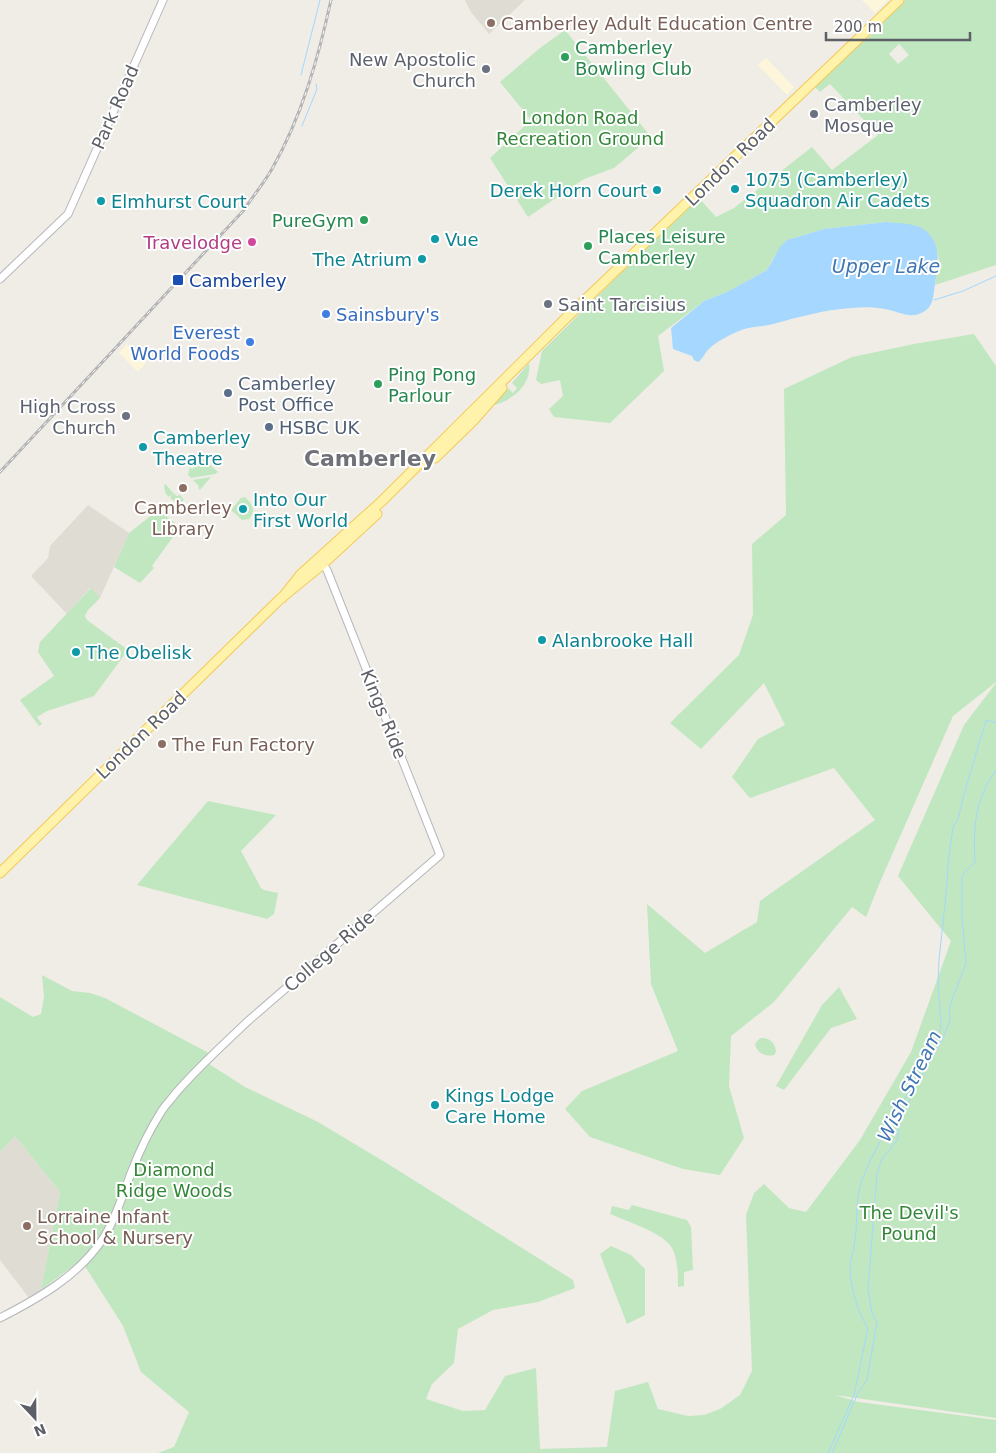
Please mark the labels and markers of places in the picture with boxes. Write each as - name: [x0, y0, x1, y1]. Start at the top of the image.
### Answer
- place label: Camberley Adult Education Centre: [501, 13, 813, 34]
- marker: Camberley Adult Education Centre: [485, 17, 497, 29]
- place label: Camberley Bowling Club: [575, 37, 692, 79]
- place label: New Apostolic Church: [349, 49, 476, 91]
- marker: Camberley Bowling Club: [559, 51, 571, 63]
- marker: New Apostolic Church: [480, 63, 492, 75]
- place label: Camberley Mosque: [824, 94, 922, 136]
- marker: Camberley Mosque: [808, 108, 820, 120]
- place label: 1075 (Camberley) Squadron Air Cadets: [745, 169, 930, 211]
- place label: Derek Horn Court: [490, 180, 647, 201]
- marker: 1075 (Camberley) Squadron Air Cadets: [729, 183, 741, 195]
- marker: Derek Horn Court: [651, 184, 663, 196]
- place label: Elmhurst Court: [111, 191, 247, 212]
- marker: Elmhurst Court: [95, 195, 107, 207]
- place label: PureGym: [272, 210, 354, 231]
- marker: PureGym: [358, 214, 370, 226]
- place label: Places Leisure Camberley: [598, 226, 726, 268]
- place label: Vue: [445, 229, 479, 250]
- place label: Travelodge: [143, 232, 242, 253]
- marker: Vue: [429, 233, 441, 245]
- marker: Travelodge: [246, 236, 258, 248]
- marker: Places Leisure Camberley: [582, 240, 594, 252]
- place label: The Atrium: [311, 249, 412, 270]
- marker: The Atrium: [416, 253, 428, 265]
- place label: Camberley: [189, 270, 287, 291]
- marker: Camberley: [171, 273, 185, 287]
- place label: Saint Tarcisius: [558, 294, 686, 315]
- marker: Saint Tarcisius: [542, 298, 554, 310]
- place label: Sainsbury's: [336, 304, 439, 325]
- marker: Sainsbury's: [320, 308, 332, 320]
- place label: Everest World Foods: [130, 322, 240, 364]
- marker: Everest World Foods: [244, 336, 256, 348]
- place label: Ping Pong Parlour: [388, 364, 476, 406]
- place label: Camberley Post Office: [238, 373, 336, 415]
- marker: Ping Pong Parlour: [372, 378, 384, 390]
- marker: Camberley Post Office: [222, 387, 234, 399]
- place label: High Cross Church: [20, 396, 116, 438]
- marker: High Cross Church: [120, 410, 132, 422]
- place label: HSBC UK: [279, 417, 360, 438]
- marker: HSBC UK: [263, 421, 275, 433]
- place label: Camberley Theatre: [152, 427, 251, 469]
- marker: Camberley Theatre: [137, 441, 149, 453]
- marker: Camberley Library: [177, 482, 189, 494]
- place label: Into Our First World: [253, 489, 348, 531]
- place label: Camberley Library: [134, 497, 232, 539]
- marker: Into Our First World: [237, 503, 249, 515]
- place label: Alanbrooke Hall: [552, 630, 693, 651]
- marker: Alanbrooke Hall: [536, 634, 548, 646]
- place label: The Obelisk: [85, 642, 192, 663]
- marker: The Obelisk: [70, 646, 82, 658]
- place label: The Fun Factory: [171, 734, 315, 755]
- marker: The Fun Factory: [156, 738, 168, 750]
- place label: Kings Lodge Care Home: [445, 1085, 554, 1127]
- marker: Kings Lodge Care Home: [429, 1099, 441, 1111]
- place label: Lorraine Infant School & Nursery: [37, 1206, 193, 1248]
- marker: Lorraine Infant School & Nursery: [21, 1220, 33, 1232]

